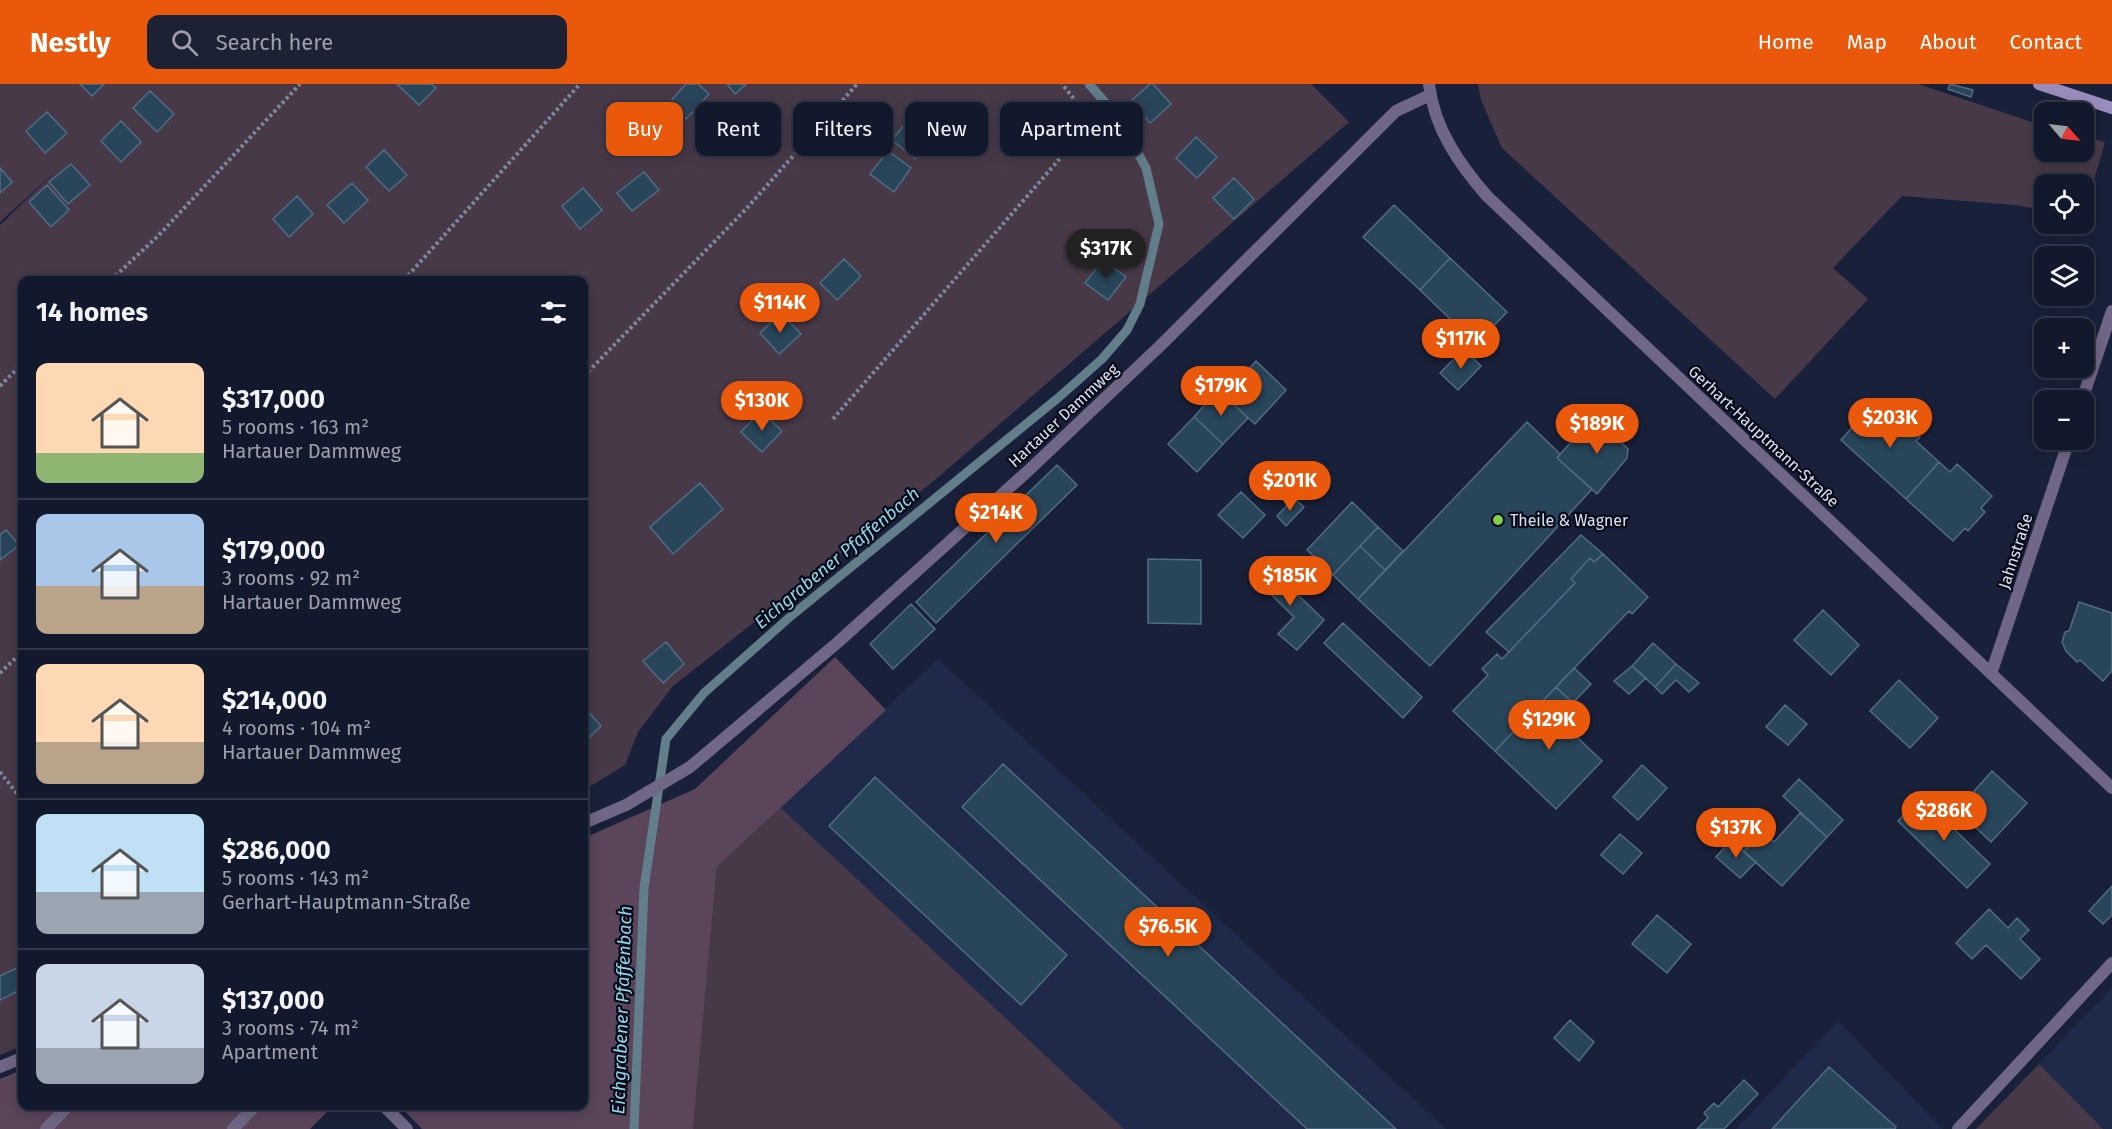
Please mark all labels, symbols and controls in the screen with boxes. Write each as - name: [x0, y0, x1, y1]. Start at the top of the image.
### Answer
- search box: [147, 15, 567, 69]
- text: Nestly: [30, 26, 111, 59]
- icon: search: [168, 26, 201, 59]
- text: Search here: [216, 29, 333, 56]
- text: Home: [1758, 29, 1814, 55]
- text: Map: [1847, 29, 1887, 55]
- text: About: [1920, 29, 1977, 55]
- text: Contact: [2010, 29, 2082, 55]
- chip: Buy: [606, 102, 683, 156]
- chip: Rent: [695, 102, 781, 156]
- chip: Filters: [793, 102, 893, 156]
- chip: New: [905, 102, 988, 156]
- chip: Apartment: [1000, 102, 1143, 156]
- north arrow: [2034, 102, 2094, 162]
- map controls: [2034, 102, 2094, 450]
- button: locate: [2034, 174, 2094, 234]
- pin: $317K: [1064, 229, 1148, 280]
- text: $317K: [1080, 236, 1132, 260]
- button: layers: [2034, 246, 2094, 306]
- pin: $114K: [738, 283, 822, 334]
- text: $114K: [754, 290, 806, 314]
- icon: filters: [537, 296, 570, 329]
- text: 14 homes: [36, 297, 148, 328]
- button: +: [2034, 318, 2094, 378]
- pin: $117K: [1419, 319, 1503, 370]
- text: $117K: [1436, 326, 1486, 350]
- street label: Hartauer Dammweg: [1004, 359, 1123, 471]
- street label: Gerhart-Hauptmann-Straße: [1684, 362, 1843, 511]
- pin: $179K: [1179, 366, 1263, 417]
- text: $179K: [1195, 373, 1247, 397]
- pin: $130K: [720, 381, 804, 432]
- text: $317,000: [222, 384, 325, 415]
- icon: home: [84, 387, 156, 459]
- text: $130K: [735, 388, 789, 412]
- button: −: [2034, 390, 2094, 450]
- pin: $203K: [1848, 398, 1932, 449]
- pin: $189K: [1555, 404, 1639, 455]
- text: $203K: [1862, 405, 1918, 429]
- text: $189K: [1570, 411, 1624, 435]
- text: 5 rooms · 163 m²: [222, 415, 369, 439]
- text: Hartauer Dammweg: [222, 439, 401, 463]
- pin: $201K: [1248, 461, 1332, 512]
- text: $201K: [1263, 468, 1317, 492]
- water label: Eichgrabener Pfaffenbach: [750, 482, 924, 634]
- pin: $214K: [954, 493, 1038, 544]
- text: $214K: [969, 500, 1023, 524]
- place label: Theile & Wagner: [1510, 511, 1629, 530]
- street label: Jahnstraße: [1994, 511, 2037, 591]
- marker: Theile & Wagner: [1491, 513, 1505, 527]
- text: $179,000: [222, 535, 325, 566]
- icon: home: [84, 538, 156, 610]
- pin: $185K: [1248, 556, 1332, 607]
- text: $185K: [1263, 563, 1317, 587]
- text: 3 rooms · 92 m²: [222, 566, 360, 590]
- text: Hartauer Dammweg: [222, 590, 401, 614]
- text: $214,000: [222, 685, 327, 716]
- icon: home: [84, 688, 156, 760]
- pin: $129K: [1507, 700, 1591, 751]
- text: $129K: [1522, 707, 1576, 731]
- text: 4 rooms · 104 m²: [222, 716, 371, 740]
- text: Hartauer Dammweg: [222, 740, 401, 764]
- pin: $286K: [1902, 791, 1986, 842]
- text: $286K: [1916, 798, 1972, 822]
- pin: $137K: [1694, 808, 1778, 859]
- text: $137K: [1710, 815, 1762, 839]
- text: $286,000: [222, 835, 331, 866]
- icon: home: [84, 838, 156, 910]
- text: 5 rooms · 143 m²: [222, 866, 369, 890]
- text: Gerhart-Hauptmann-Straße: [222, 890, 471, 914]
- water label: Eichgrabener Pfaffenbach: [607, 905, 637, 1115]
- pin: $76.5K: [1119, 907, 1217, 958]
- text: $76.5K: [1138, 914, 1198, 938]
- text: $137,000: [222, 985, 324, 1016]
- icon: home: [84, 988, 156, 1060]
- text: 3 rooms · 74 m²: [222, 1016, 359, 1040]
- text: Apartment: [222, 1040, 318, 1064]

